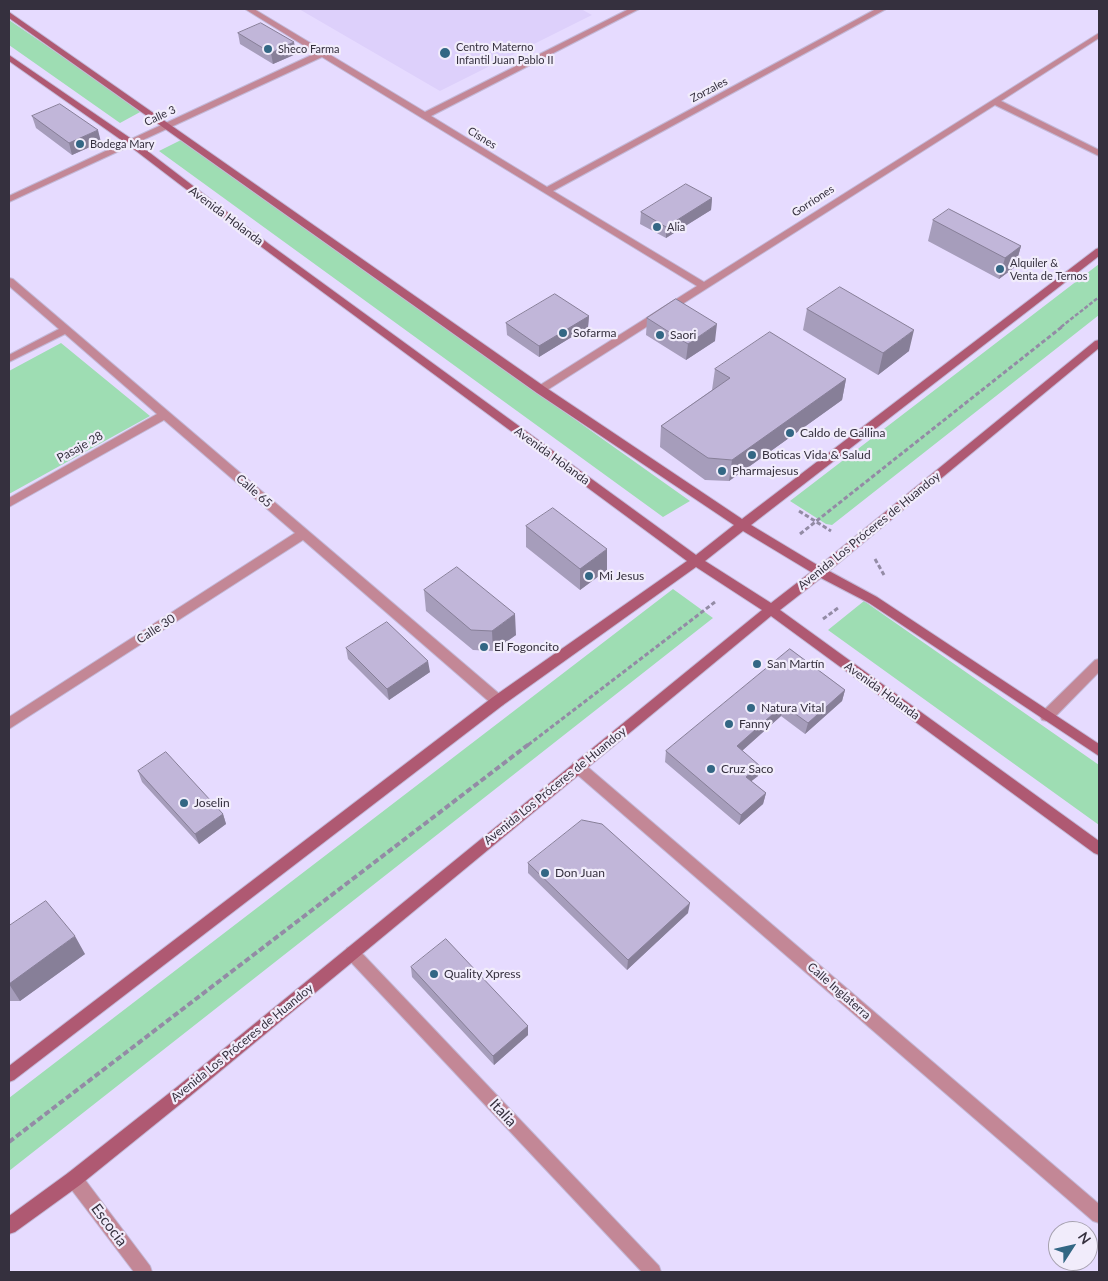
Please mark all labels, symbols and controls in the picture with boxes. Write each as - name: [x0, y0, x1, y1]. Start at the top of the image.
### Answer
- place label: Centro Materno Infantil Juan Pablo II: [456, 40, 553, 66]
- place label: Sheco Farma: [278, 42, 339, 56]
- marker: Sheco Farma: [262, 43, 274, 55]
- marker: Centro Materno Infantil Juan Pablo II: [438, 46, 452, 60]
- street label: Zorzales: [688, 75, 730, 105]
- street label: Calle 3: [142, 103, 178, 129]
- street label: Cisnes: [465, 124, 499, 152]
- place label: Bodega Mary: [90, 137, 154, 151]
- marker: Bodega Mary: [74, 138, 86, 150]
- street label: Gorriones: [789, 182, 837, 220]
- street label: Avenida Holanda: [186, 183, 266, 249]
- place label: Alia: [667, 220, 685, 234]
- marker: Alia: [651, 221, 663, 233]
- place label: Alquiler & Venta de Ternos: [1010, 256, 1088, 282]
- marker: Alquiler & Venta de Ternos: [994, 263, 1006, 275]
- place label: Sofarma: [573, 326, 616, 340]
- marker: Sofarma: [557, 327, 569, 339]
- place label: Saori: [670, 328, 696, 342]
- marker: Saori: [654, 329, 666, 341]
- street label: Avenida Holanda: [512, 424, 592, 488]
- place label: Caldo de Gallina: [800, 426, 885, 440]
- marker: Caldo de Gallina: [784, 427, 796, 439]
- street label: Pasaje 28: [54, 428, 106, 466]
- place label: Boticas Vida & Salud: [762, 448, 871, 462]
- marker: Boticas Vida & Salud: [746, 449, 758, 461]
- place label: Pharmajesus: [732, 464, 798, 478]
- marker: Pharmajesus: [716, 465, 728, 477]
- street label: Avenida Los Próceres de Huandoy: [795, 469, 943, 593]
- street label: Calle 65: [233, 471, 275, 511]
- place label: Mi Jesus: [599, 569, 644, 583]
- marker: Mi Jesus: [583, 570, 595, 582]
- street label: Calle 30: [134, 611, 178, 647]
- place label: El Fogoncito: [494, 640, 559, 654]
- marker: El Fogoncito: [478, 641, 490, 653]
- place label: San Martín: [767, 657, 825, 671]
- marker: San Martín: [751, 658, 763, 670]
- street label: Avenida Holanda: [842, 659, 922, 723]
- place label: Natura Vital: [761, 701, 824, 715]
- marker: Natura Vital: [745, 702, 757, 714]
- place label: Fanny: [739, 717, 770, 731]
- marker: Fanny: [723, 718, 735, 730]
- street label: Avenida Los Próceres de Huandoy: [481, 724, 629, 848]
- place label: Cruz Saco: [721, 762, 773, 776]
- marker: Cruz Saco: [705, 763, 717, 775]
- place label: Joselin: [194, 796, 230, 810]
- marker: Joselin: [178, 797, 190, 809]
- place label: Don Juan: [555, 866, 605, 880]
- marker: Don Juan: [539, 867, 551, 879]
- street label: Calle Inglaterra: [804, 960, 874, 1022]
- place label: Quality Xpress: [444, 967, 521, 981]
- marker: Quality Xpress: [428, 968, 440, 980]
- street label: Avenida Los Próceres de Huandoy: [168, 981, 316, 1105]
- street label: Italia: [486, 1095, 520, 1131]
- street label: Escocia: [87, 1200, 131, 1250]
- north arrow: [1048, 1221, 1098, 1271]
- text: N: [1075, 1228, 1095, 1247]

